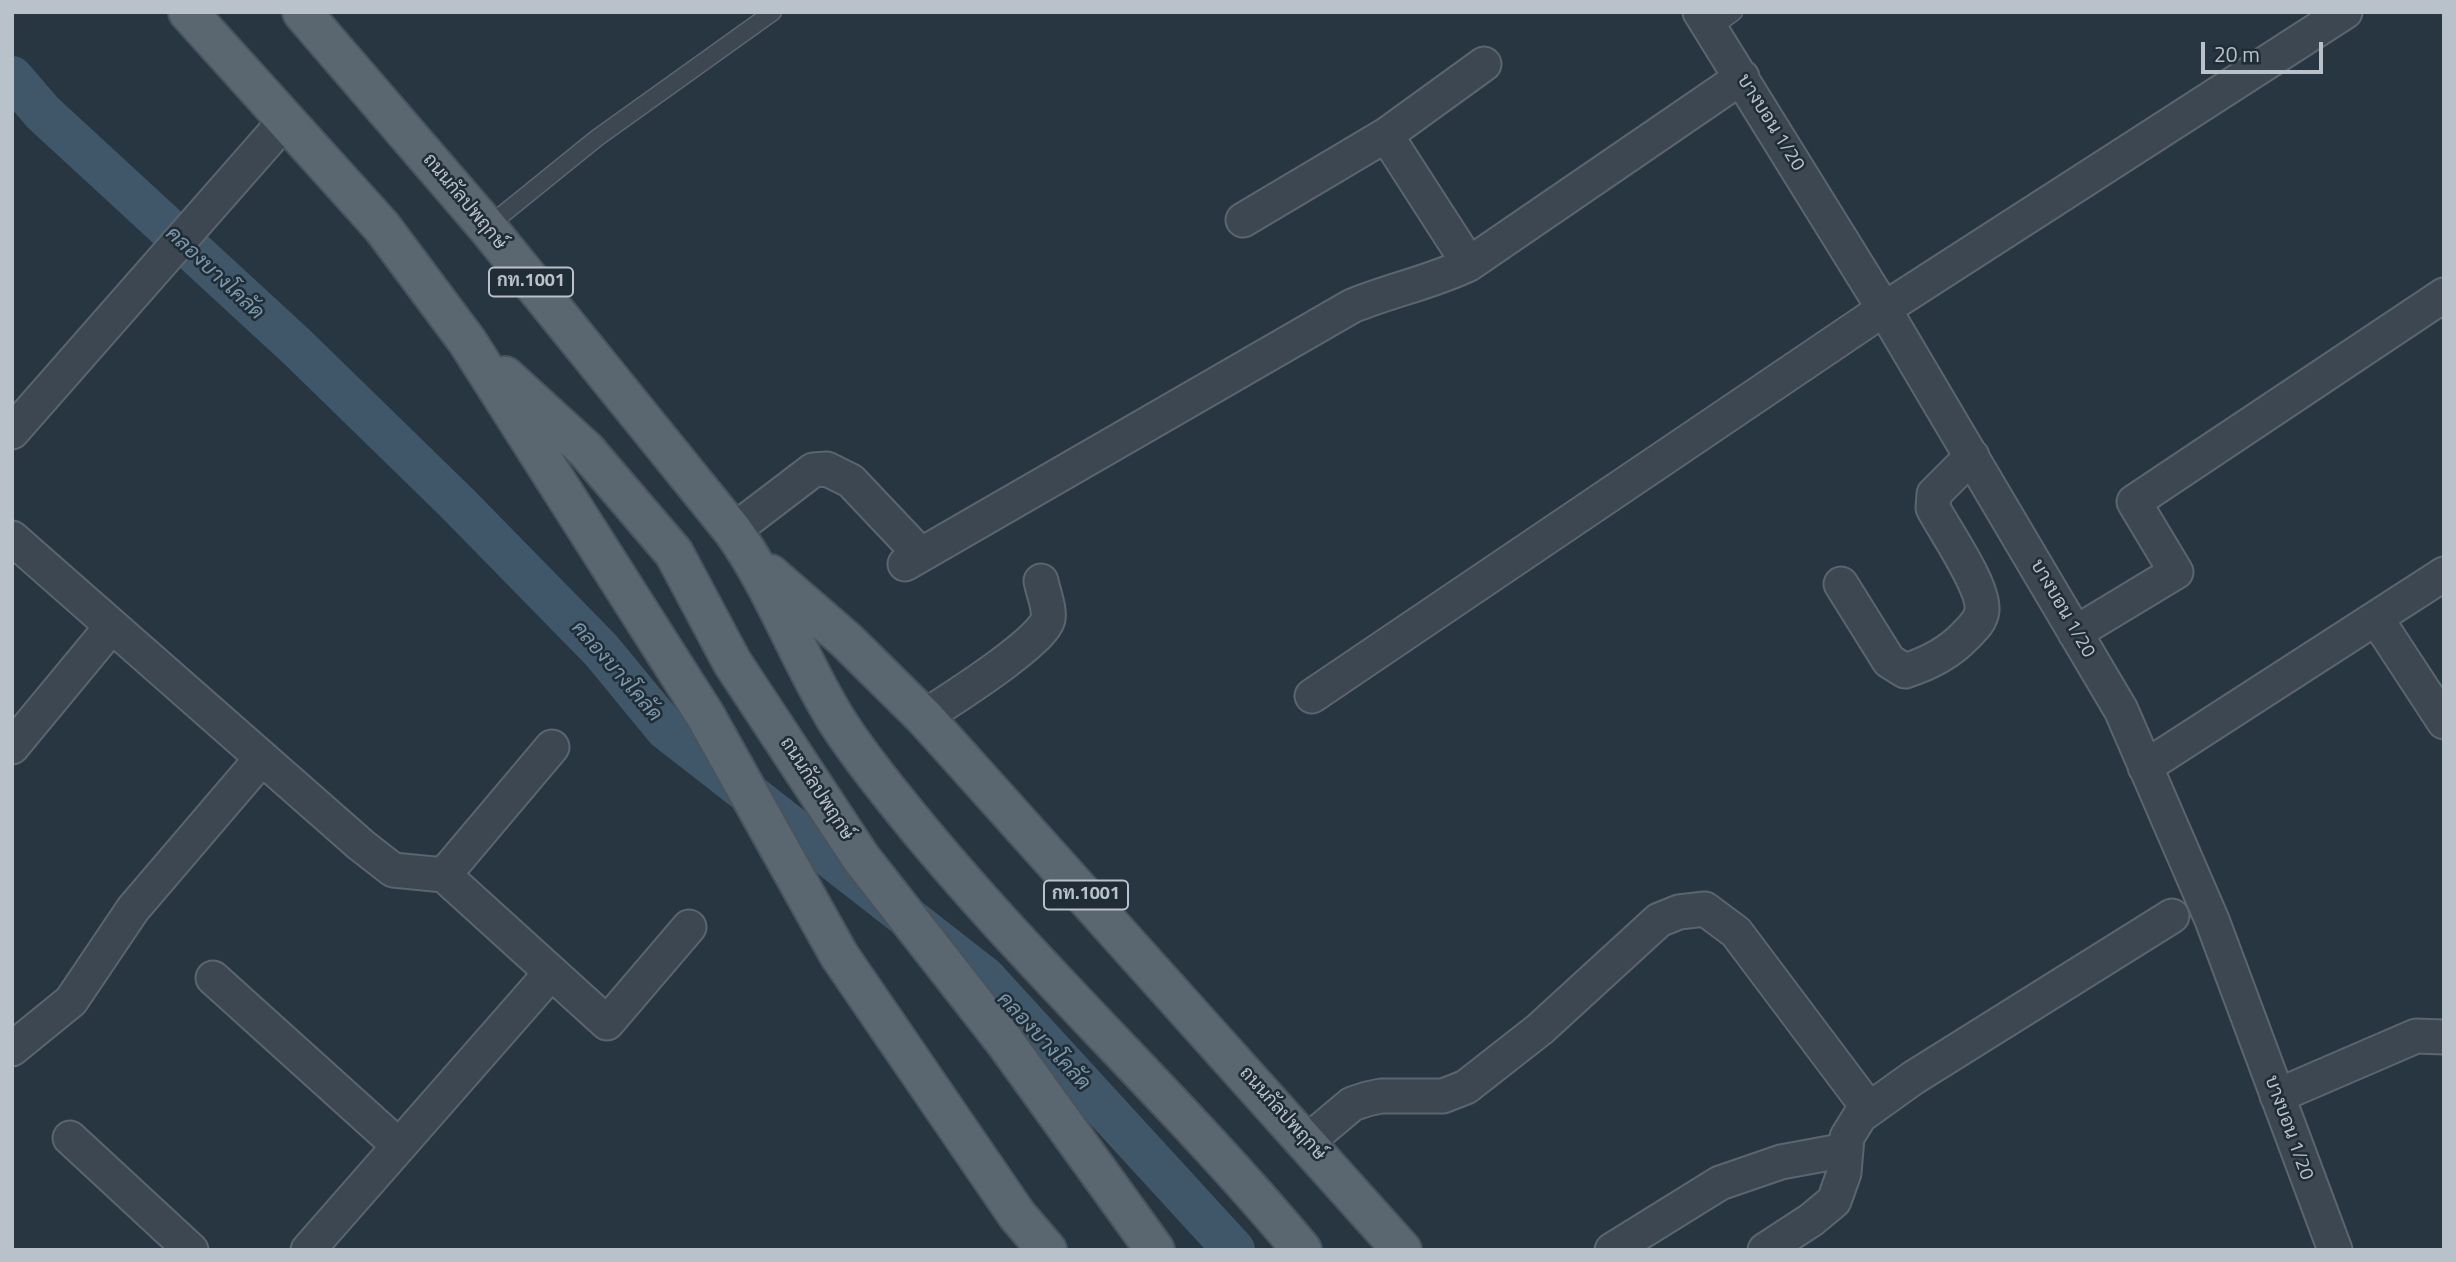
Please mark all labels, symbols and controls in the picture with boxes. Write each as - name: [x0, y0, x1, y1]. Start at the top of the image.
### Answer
- scale bar: [2204, 28, 2326, 72]
- text: 20 m: [2214, 38, 2260, 70]
- street label: บางบอน 1/20: [1731, 71, 1809, 175]
- street label: ถนนกัลปพฤกษ์: [417, 149, 511, 255]
- water label: คลองบางโคลัด: [160, 222, 268, 326]
- road number: กท.1001: [489, 268, 573, 296]
- street label: บางบอน 1/20: [2025, 556, 2099, 662]
- water label: คลองบางโคลัด: [565, 616, 667, 728]
- street label: ถนนกัลปพฤกษ์: [774, 733, 858, 845]
- road number: กท.1001: [1044, 880, 1128, 910]
- water label: คลองบางโคลัด: [991, 988, 1095, 1096]
- street label: ถนนกัลปพฤกษ์: [1234, 1062, 1330, 1166]
- street label: บางบอน 1/20: [2259, 1073, 2317, 1183]

